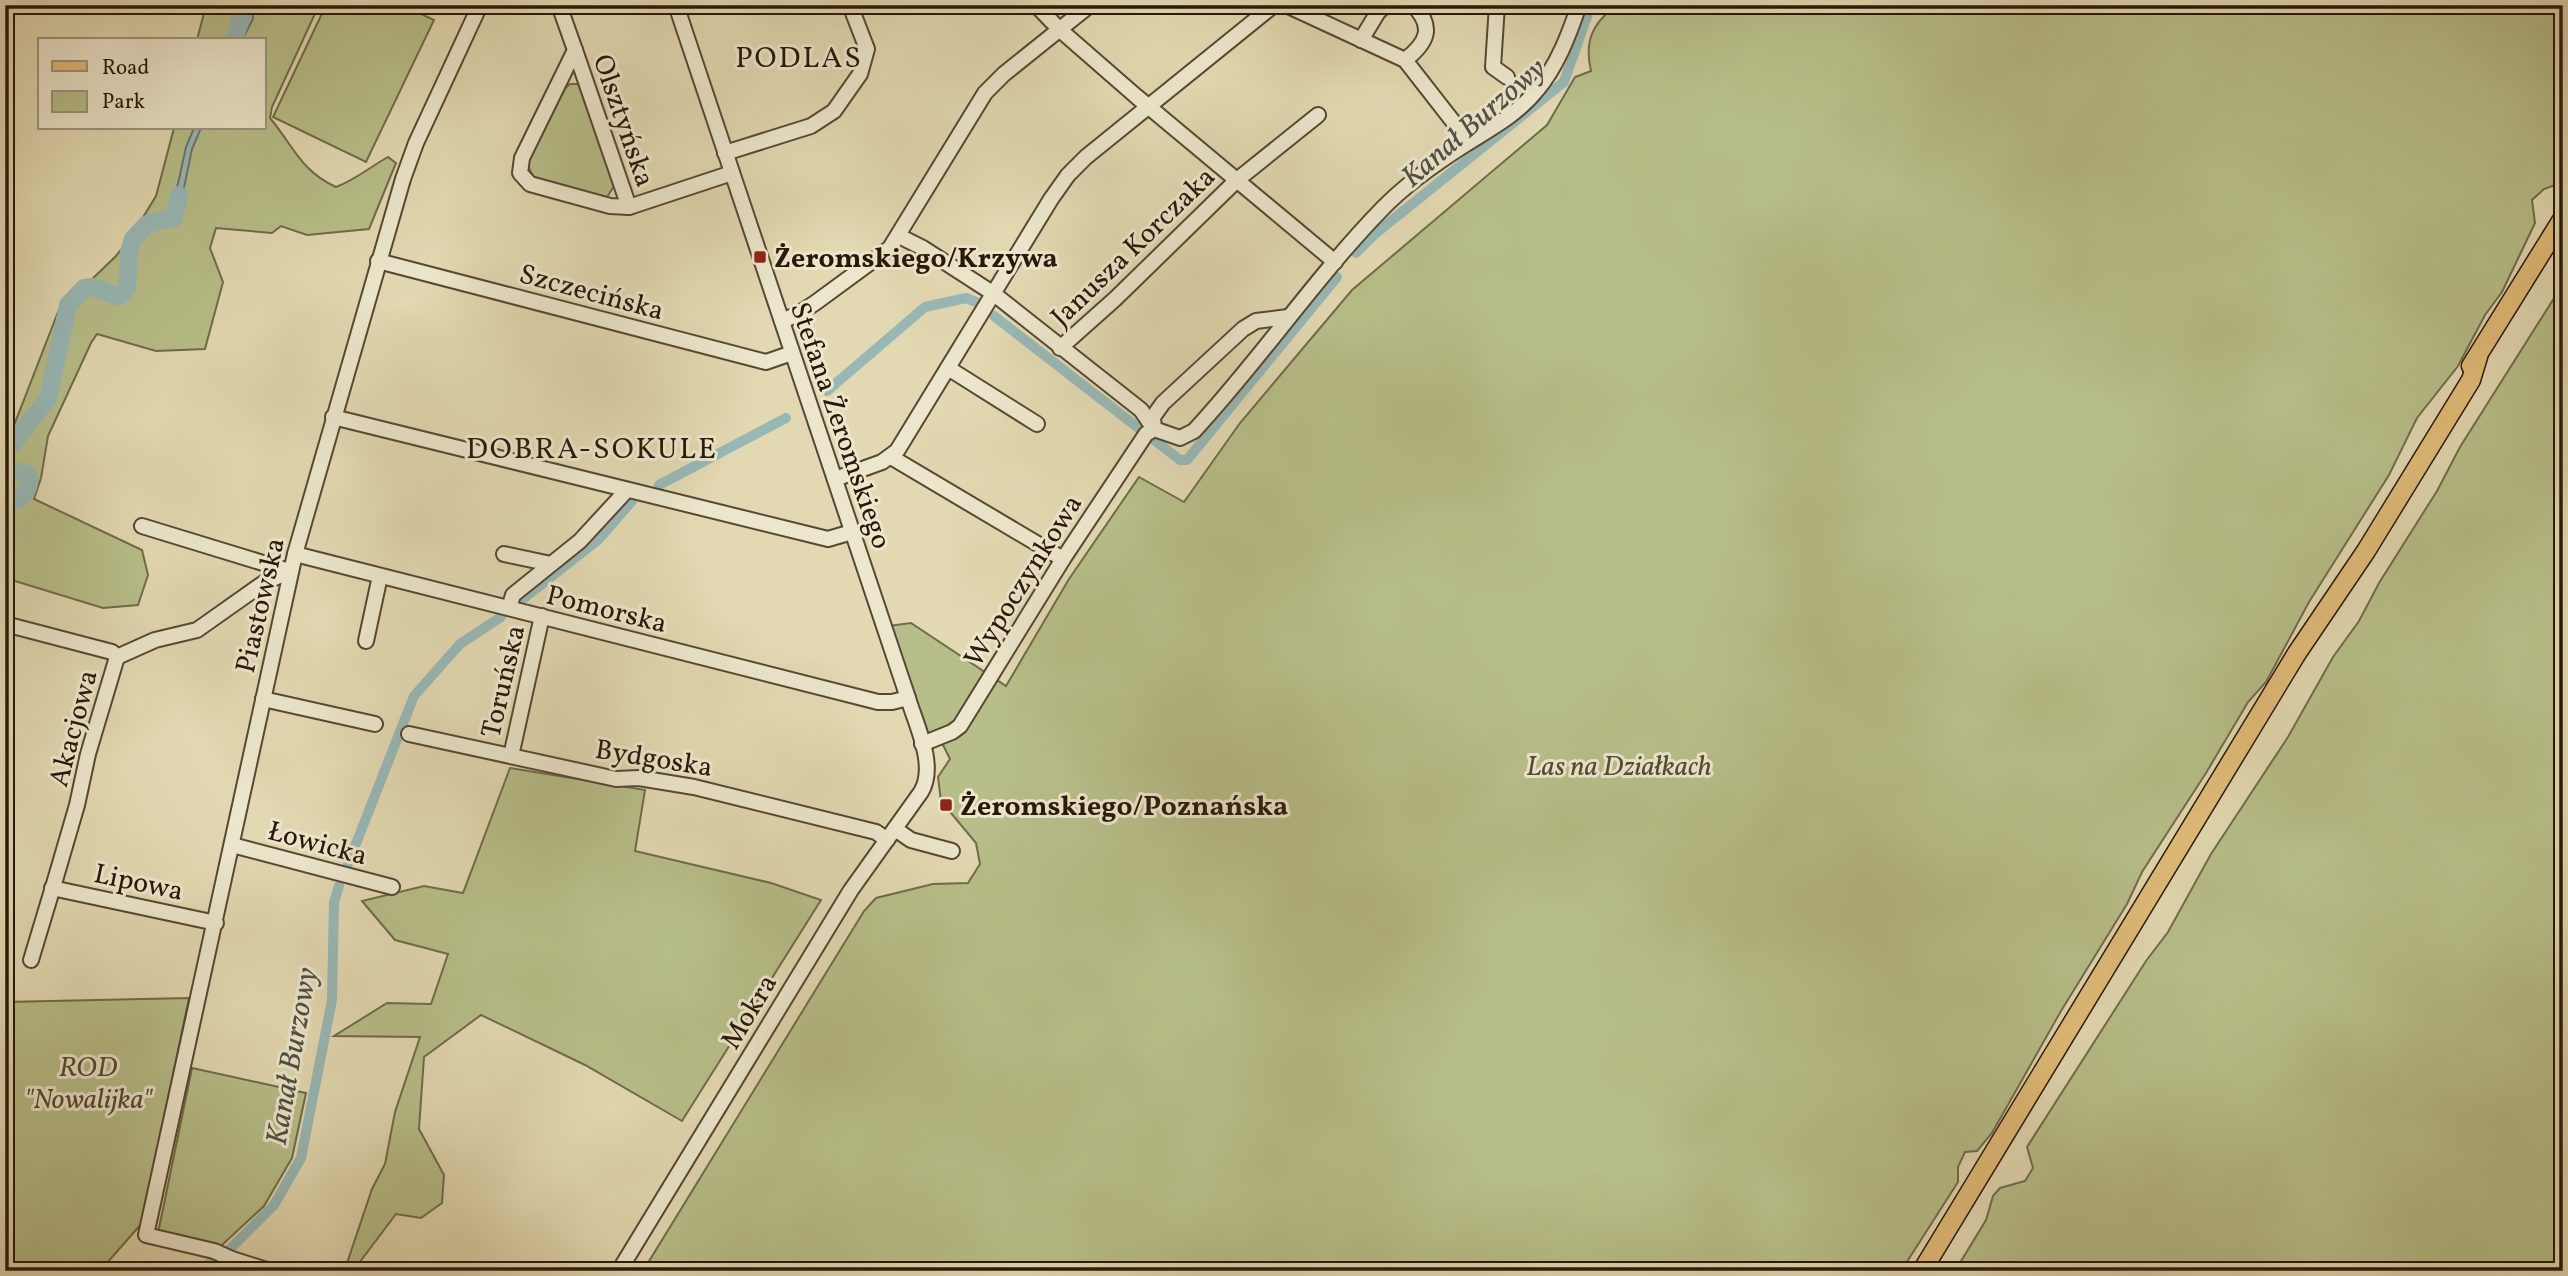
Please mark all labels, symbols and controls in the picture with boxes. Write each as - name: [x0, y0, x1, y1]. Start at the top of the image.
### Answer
- legend: [38, 38, 266, 130]
- district label: PODLAS: [735, 38, 863, 80]
- street label: Olsztyńska: [582, 49, 663, 192]
- water label: Kanał Burzowy: [1393, 49, 1556, 198]
- text: Road: [102, 54, 149, 83]
- text: Park: [102, 88, 145, 117]
- street label: Janusza Korczaka: [1043, 159, 1225, 337]
- place label: Żeromskiego/Krzywa: [774, 240, 1058, 279]
- marker: Żeromskiego/Krzywa: [752, 249, 768, 265]
- street label: Szczecińska: [515, 255, 668, 331]
- street label: Stefana Żeromskiego: [779, 297, 900, 554]
- district label: DOBRA-SOKULE: [466, 429, 718, 471]
- street label: Wypoczynkowa: [956, 488, 1093, 675]
- street label: Piastowska: [227, 534, 296, 677]
- street label: Pomorska: [542, 577, 671, 644]
- street label: Toruńska: [473, 621, 536, 742]
- street label: Akacjowa: [40, 666, 109, 791]
- street label: Bydgoska: [592, 731, 715, 788]
- park label: Las na Działkach: [1526, 748, 1712, 787]
- place label: Żeromskiego/Poznańska: [960, 788, 1288, 827]
- marker: Żeromskiego/Poznańska: [938, 797, 954, 813]
- street label: Łowicka: [263, 812, 371, 876]
- street label: Lipowa: [90, 855, 187, 912]
- water label: Kanał Burzowy: [257, 964, 329, 1149]
- street label: Mokra: [713, 968, 788, 1057]
- park label: ROD "Nowalijka": [24, 1049, 154, 1120]

